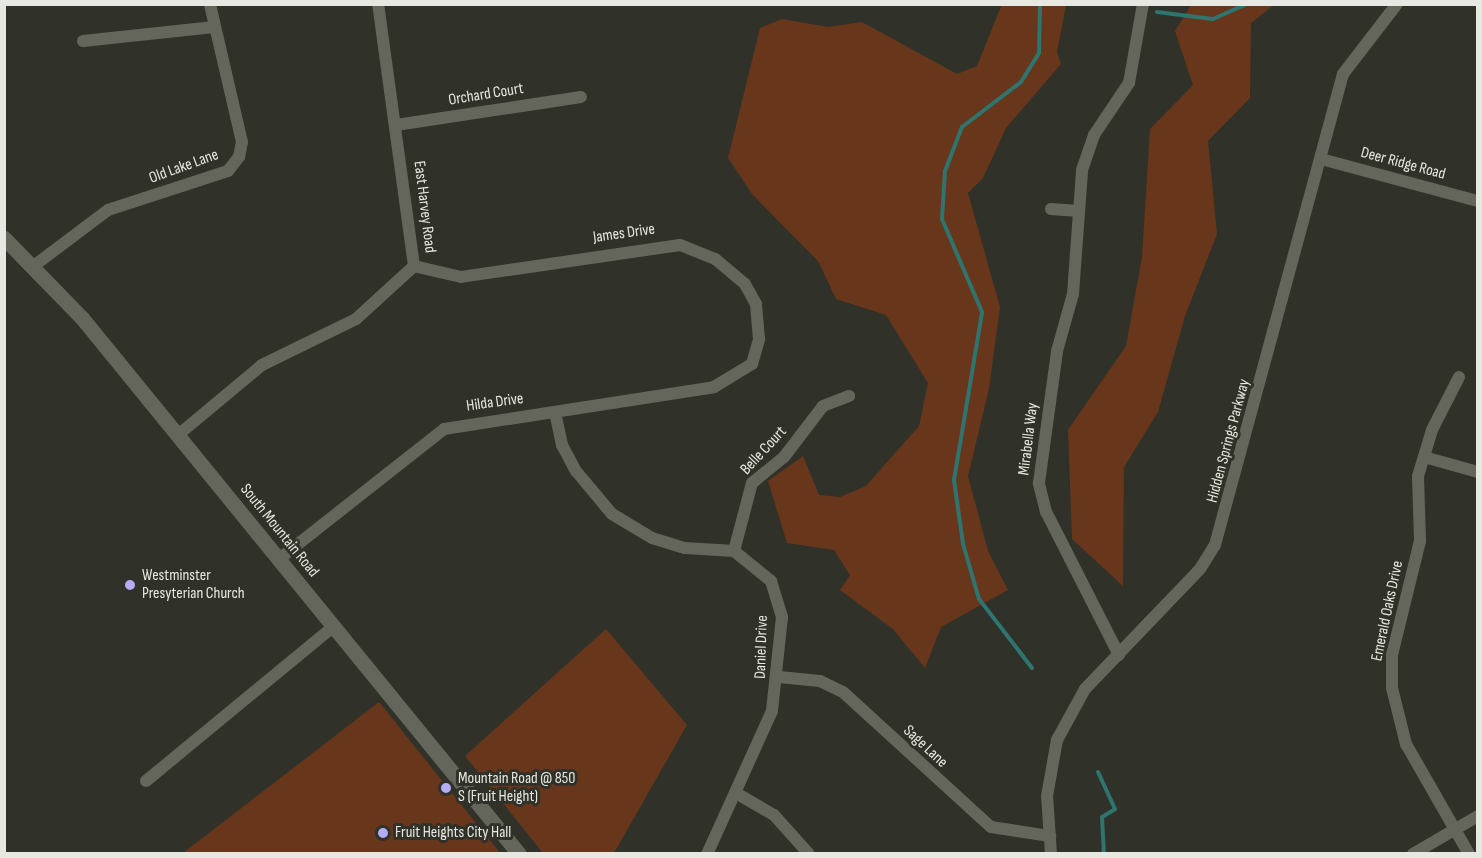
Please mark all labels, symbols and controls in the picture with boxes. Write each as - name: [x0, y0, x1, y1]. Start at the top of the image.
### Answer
- street label: Orchard Court: [447, 80, 525, 110]
- street label: Deer Ridge Road: [1359, 143, 1447, 185]
- street label: Old Lake Lane: [147, 146, 221, 188]
- street label: East Harvey Road: [409, 160, 439, 254]
- street label: James Drive: [592, 220, 656, 248]
- street label: Hidden Springs Parkway: [1203, 377, 1255, 505]
- street label: Hilda Drive: [465, 389, 525, 417]
- street label: Mirabella Way: [1015, 402, 1043, 476]
- street label: Belle Court: [737, 423, 791, 479]
- street label: South Mountain Road: [236, 481, 322, 581]
- street label: Emerald Oaks Drive: [1368, 559, 1408, 663]
- place label: Westminster Presyterian Church: [142, 566, 245, 604]
- marker: Westminster Presyterian Church: [123, 578, 137, 592]
- street label: Daniel Drive: [751, 615, 773, 679]
- street label: Sage Lane: [899, 722, 951, 772]
- place label: Mountain Road @ 850 S (Fruit Height): [458, 769, 575, 807]
- marker: Mountain Road @ 850 S (Fruit Height): [439, 781, 453, 795]
- place label: Fruit Heights City Hall: [395, 823, 511, 843]
- marker: Fruit Heights City Hall: [376, 826, 390, 840]

